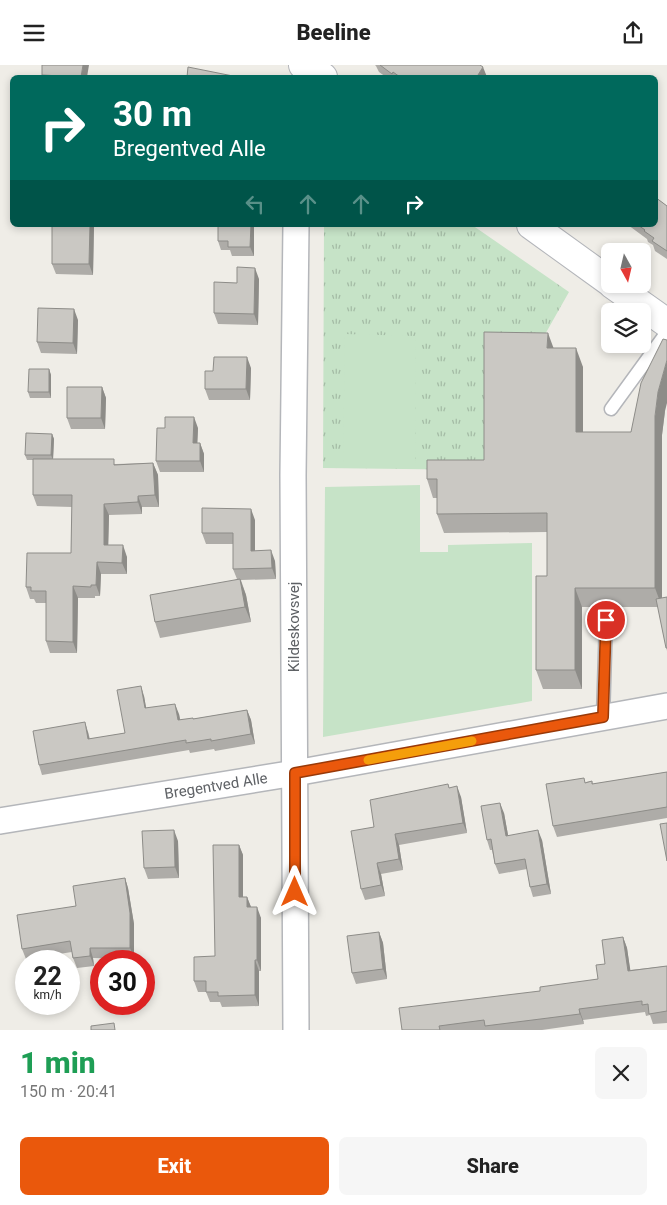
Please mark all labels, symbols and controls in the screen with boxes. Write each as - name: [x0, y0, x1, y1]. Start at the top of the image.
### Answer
- icon: menu: [20, 19, 48, 47]
- icon: share: [619, 19, 647, 47]
- text: Beeline: [296, 20, 371, 45]
- text: 30 m: [113, 94, 192, 135]
- icon: right: [30, 95, 95, 160]
- text: Bregentved Alle: [113, 136, 266, 161]
- icon: left: [241, 190, 269, 218]
- icon: ahead: [294, 190, 322, 218]
- icon: ahead: [347, 190, 375, 218]
- icon: right: [400, 190, 428, 218]
- north arrow: [601, 243, 651, 293]
- map controls: [601, 243, 651, 353]
- button: layers: [601, 303, 651, 353]
- street label: Kildeskovsvej: [285, 582, 303, 672]
- pin: [585, 599, 627, 641]
- icon: arrive: [592, 606, 620, 634]
- street label: Bregentved Alle: [163, 769, 269, 803]
- position arrow: [268, 865, 320, 917]
- speed limit sign: 30: [90, 950, 155, 1015]
- text: 22: [33, 962, 62, 991]
- text: km/h: [33, 988, 62, 1002]
- text: 1 min: [20, 1045, 96, 1080]
- button: close: [595, 1047, 647, 1099]
- text: 150 m · 20:41: [20, 1082, 117, 1101]
- button: Exit: [20, 1137, 329, 1195]
- button: Share: [339, 1137, 647, 1195]

